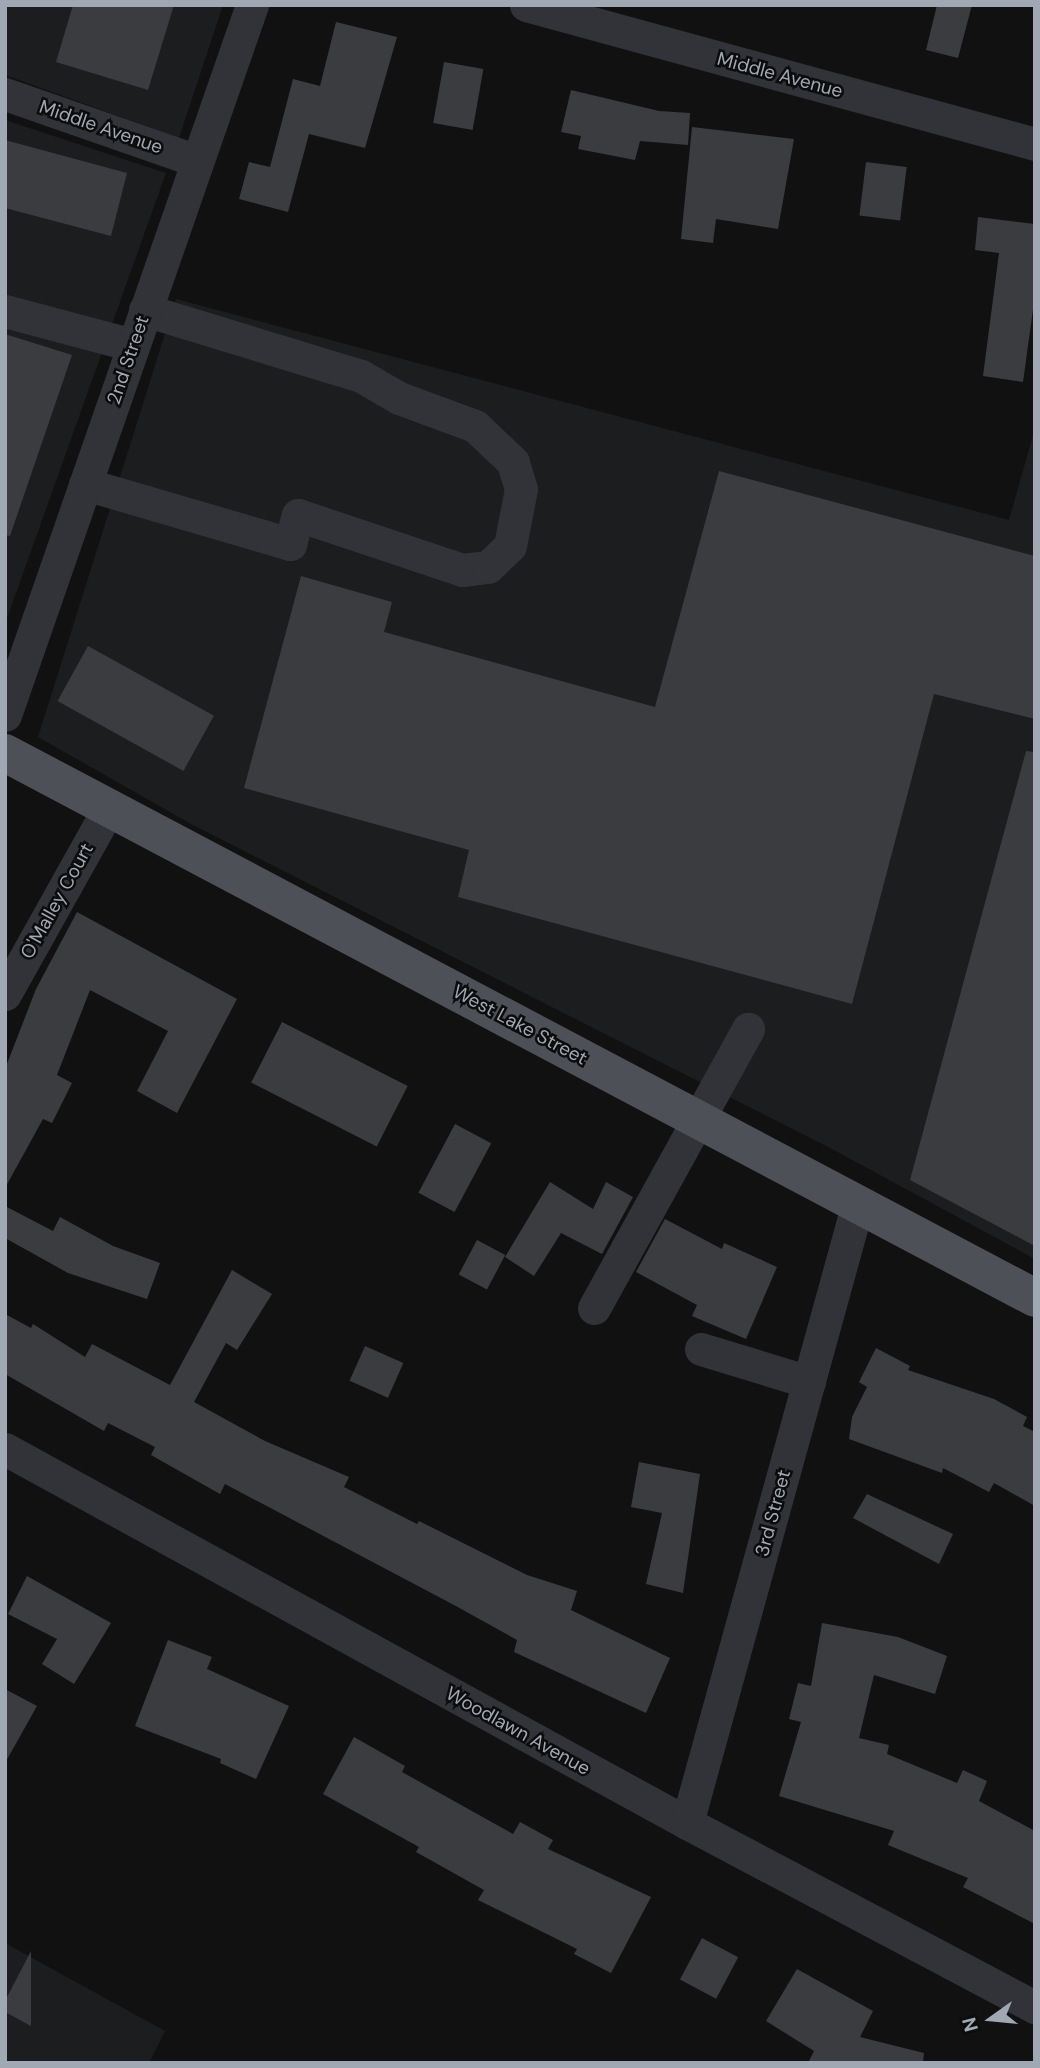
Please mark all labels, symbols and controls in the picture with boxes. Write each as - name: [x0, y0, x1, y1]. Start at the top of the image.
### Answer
- street label: Middle Avenue: [715, 47, 845, 103]
- street label: Middle Avenue: [36, 95, 166, 159]
- street label: 2nd Street: [102, 312, 154, 408]
- street label: O'Malley Court: [16, 839, 98, 963]
- street label: West Lake Street: [449, 980, 591, 1070]
- street label: 3rd Street: [751, 1467, 795, 1559]
- street label: Woodlawn Avenue: [442, 1682, 594, 1780]
- north arrow: [956, 1984, 1026, 2054]
- text: N: [956, 2015, 984, 2035]

